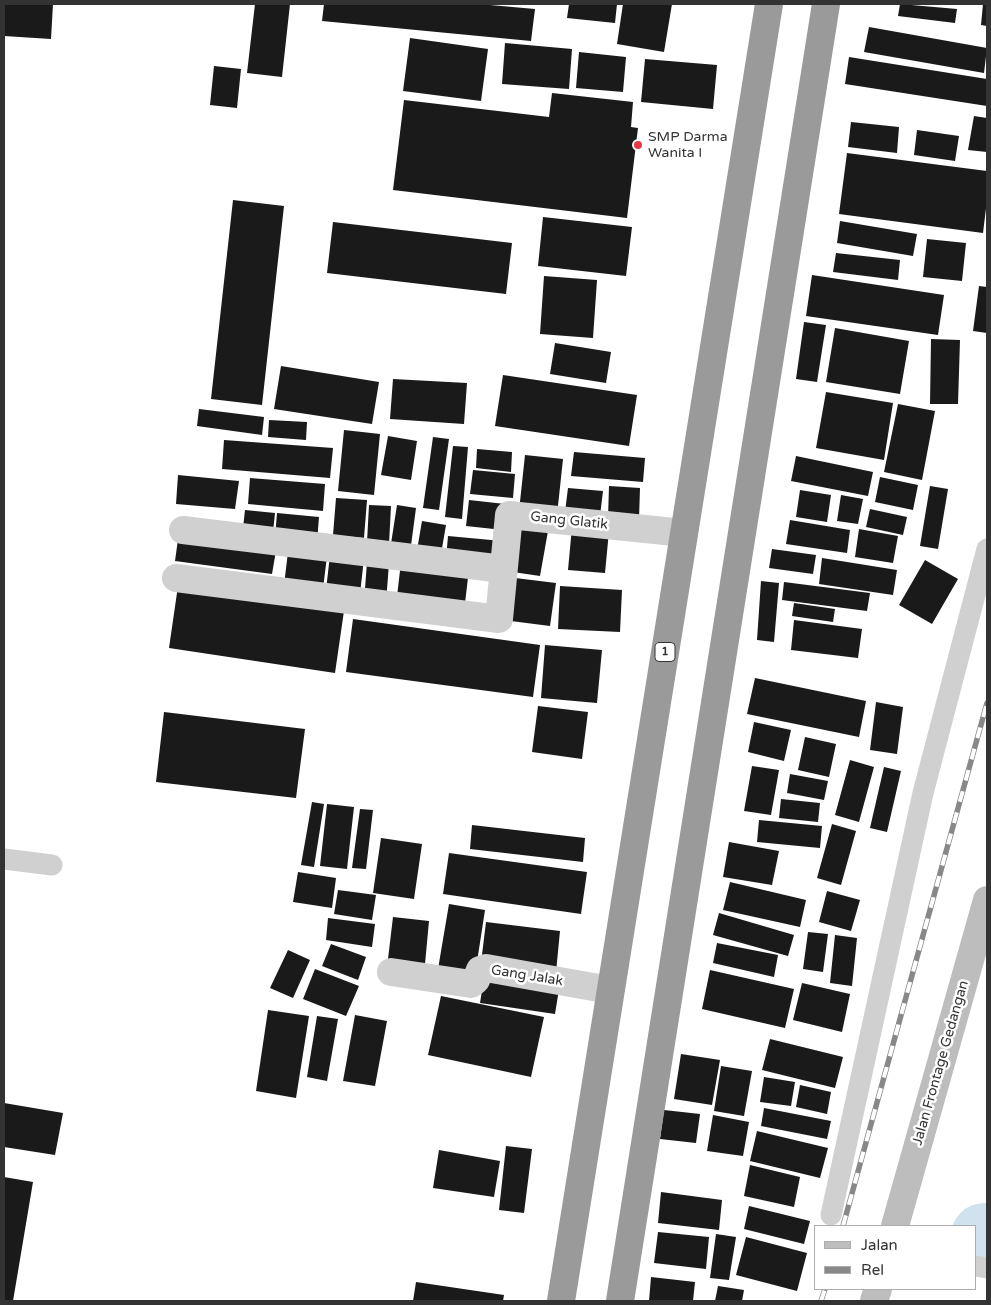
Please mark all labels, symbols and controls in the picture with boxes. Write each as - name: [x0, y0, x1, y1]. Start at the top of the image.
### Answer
- place label: SMP Darma Wanita I: [648, 129, 728, 162]
- marker: SMP Darma Wanita I: [632, 139, 644, 151]
- street label: Gang Glatik: [529, 509, 609, 533]
- road number: 1: [655, 642, 675, 662]
- street label: Gang Jalak: [490, 962, 564, 990]
- street label: Jalan Frontage Gedangan: [909, 979, 973, 1147]
- legend: [814, 1225, 976, 1290]
- text: Jalan: [861, 1236, 898, 1254]
- text: Rel: [861, 1261, 884, 1279]

